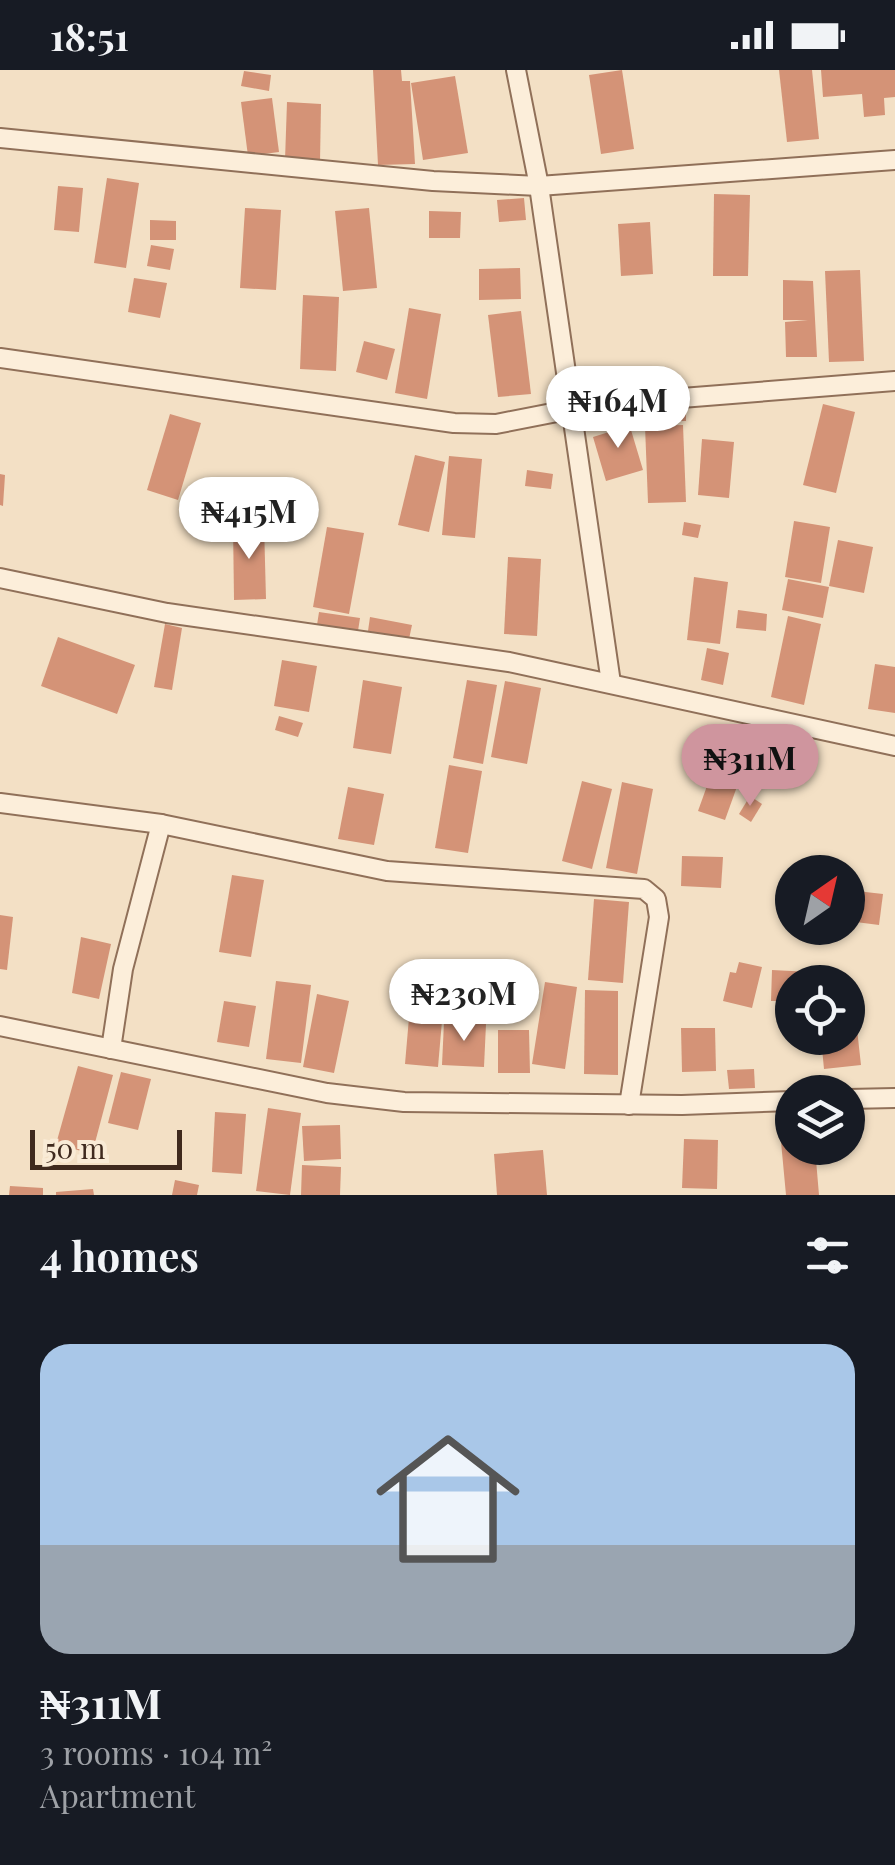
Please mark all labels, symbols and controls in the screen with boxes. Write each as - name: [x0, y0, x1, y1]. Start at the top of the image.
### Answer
- text: 18:51: [50, 10, 129, 61]
- pin: ₦164M: [548, 366, 688, 451]
- text: ₦164M: [568, 377, 668, 420]
- pin: ₦415M: [179, 477, 319, 562]
- text: ₦415M: [201, 488, 297, 531]
- pin: ₦311M: [680, 724, 820, 809]
- text: ₦311M: [704, 735, 796, 778]
- north arrow: [775, 855, 865, 945]
- map controls: [775, 855, 865, 1165]
- pin: ₦230M: [394, 959, 534, 1044]
- button: locate: [775, 965, 865, 1055]
- text: ₦230M: [411, 970, 517, 1013]
- button: layers: [775, 1075, 865, 1165]
- scale bar: [30, 1125, 182, 1170]
- text: 50 m: [45, 1129, 105, 1166]
- text: 4 homes: [40, 1227, 199, 1283]
- icon: filters: [800, 1228, 855, 1283]
- icon: home: [358, 1409, 538, 1589]
- text: ₦311M: [40, 1674, 162, 1730]
- text: 3 rooms · 104 m²: [40, 1730, 272, 1773]
- text: Apartment: [40, 1773, 195, 1816]

